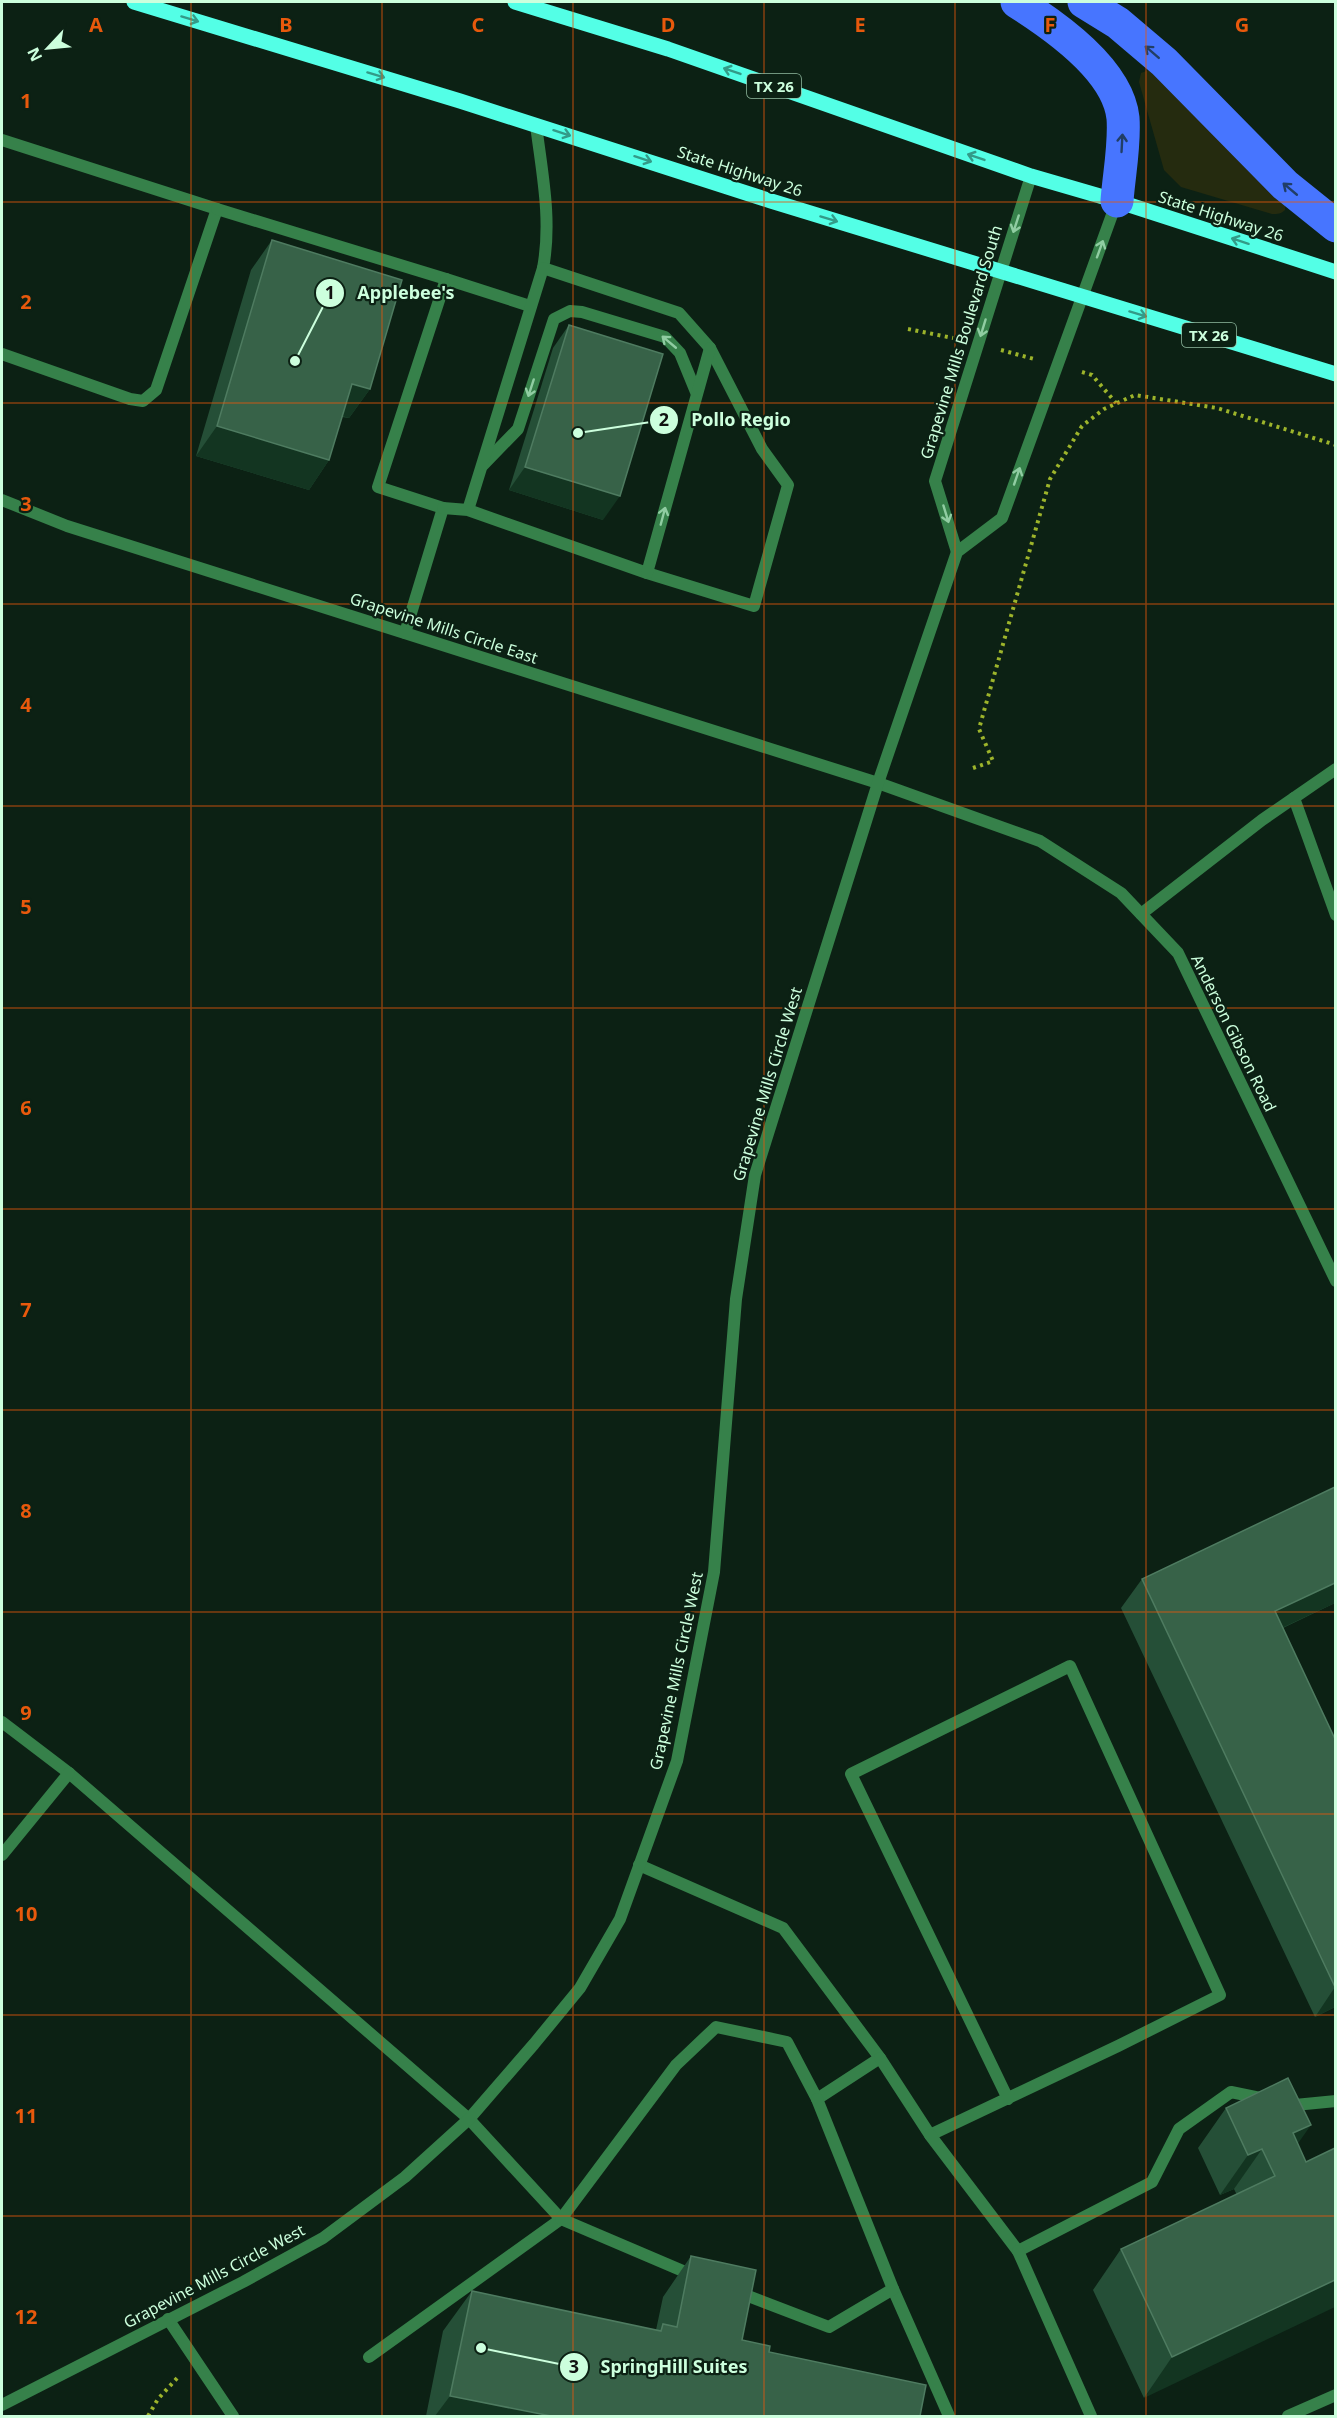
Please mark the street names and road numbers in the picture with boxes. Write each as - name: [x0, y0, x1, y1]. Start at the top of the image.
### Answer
- road number: TX 26: [747, 74, 801, 98]
- street label: State Highway 26: [675, 140, 805, 202]
- street label: State Highway 26: [1156, 185, 1286, 247]
- street label: Grapevine Mills Boulevard South: [915, 222, 1007, 462]
- road number: TX 26: [1182, 323, 1236, 347]
- street label: Grapevine Mills Circle East: [347, 587, 541, 669]
- street label: Anderson Gibson Road: [1186, 951, 1282, 1115]
- street label: Grapevine Mills Circle West: [727, 984, 807, 1184]
- street label: Grapevine Mills Circle West: [644, 1570, 708, 1772]
- street label: Grapevine Mills Circle West: [120, 2219, 309, 2333]

